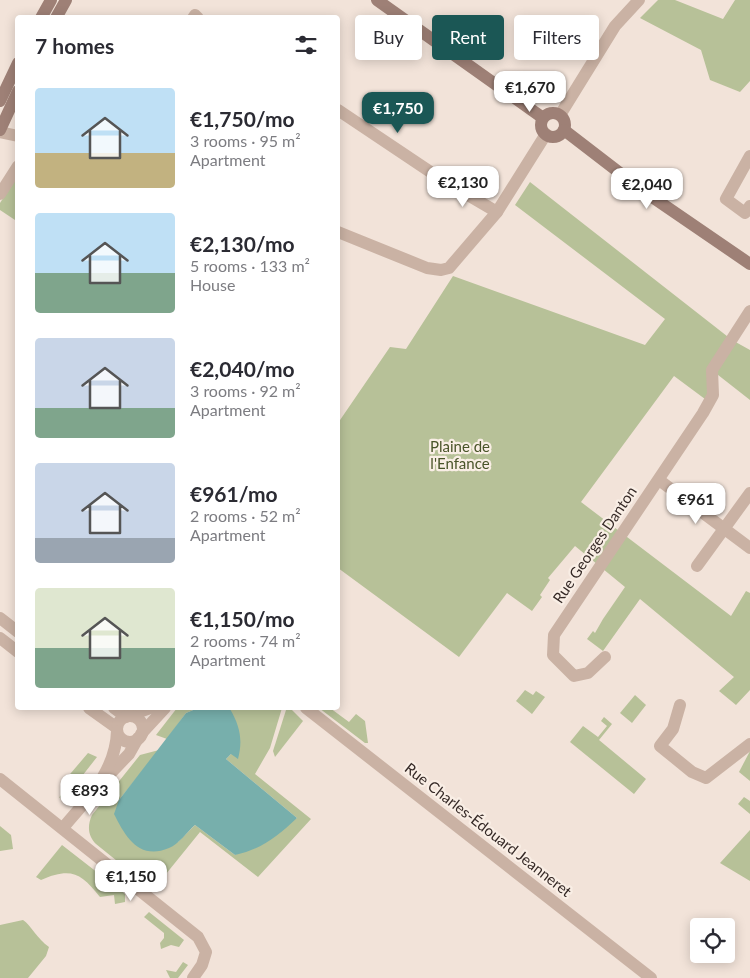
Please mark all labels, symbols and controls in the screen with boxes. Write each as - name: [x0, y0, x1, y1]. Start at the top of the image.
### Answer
- chip: Buy: [355, 15, 422, 60]
- chip: Rent: [432, 15, 504, 60]
- chip: Filters: [514, 15, 599, 60]
- icon: filters: [292, 31, 320, 59]
- text: 7 homes: [35, 33, 114, 58]
- pin: €1,670: [489, 70, 571, 113]
- text: €1,670: [505, 77, 555, 96]
- pin: €1,750: [357, 92, 439, 134]
- text: €1,750: [373, 98, 423, 117]
- text: €1,750/mo: [190, 106, 295, 131]
- icon: home: [75, 108, 135, 168]
- text: 3 rooms · 95 m²: [190, 131, 301, 150]
- text: Apartment: [190, 150, 265, 169]
- pin: €2,130: [422, 166, 504, 208]
- pin: €2,040: [606, 168, 688, 210]
- text: €2,130: [438, 172, 488, 191]
- text: €2,040: [622, 174, 672, 193]
- text: €2,130/mo: [190, 231, 295, 256]
- icon: home: [75, 233, 135, 293]
- text: 5 rooms · 133 m²: [190, 256, 310, 275]
- text: House: [190, 275, 235, 294]
- text: €2,040/mo: [190, 356, 295, 381]
- icon: home: [75, 358, 135, 418]
- text: 3 rooms · 92 m²: [190, 381, 301, 400]
- text: Apartment: [190, 400, 265, 419]
- park label: Plaine de l'Enfance: [430, 437, 490, 472]
- text: €961/mo: [190, 481, 278, 506]
- pin: €961: [666, 482, 726, 525]
- icon: home: [75, 483, 135, 543]
- street label: Rue Georges Danton: [548, 483, 640, 606]
- text: €961: [677, 489, 715, 508]
- text: 2 rooms · 52 m²: [190, 506, 301, 525]
- text: Apartment: [190, 525, 265, 544]
- text: €1,150/mo: [190, 606, 295, 631]
- icon: home: [75, 608, 135, 668]
- text: 2 rooms · 74 m²: [190, 631, 301, 650]
- text: Apartment: [190, 650, 265, 669]
- street label: Rue Charles-Édouard Jeanneret: [402, 759, 576, 900]
- pin: €893: [60, 774, 120, 816]
- text: €893: [71, 780, 109, 799]
- pin: €1,150: [90, 860, 172, 902]
- text: €1,150: [106, 866, 156, 885]
- map controls: [690, 918, 735, 963]
- button: locate: [690, 918, 735, 963]

